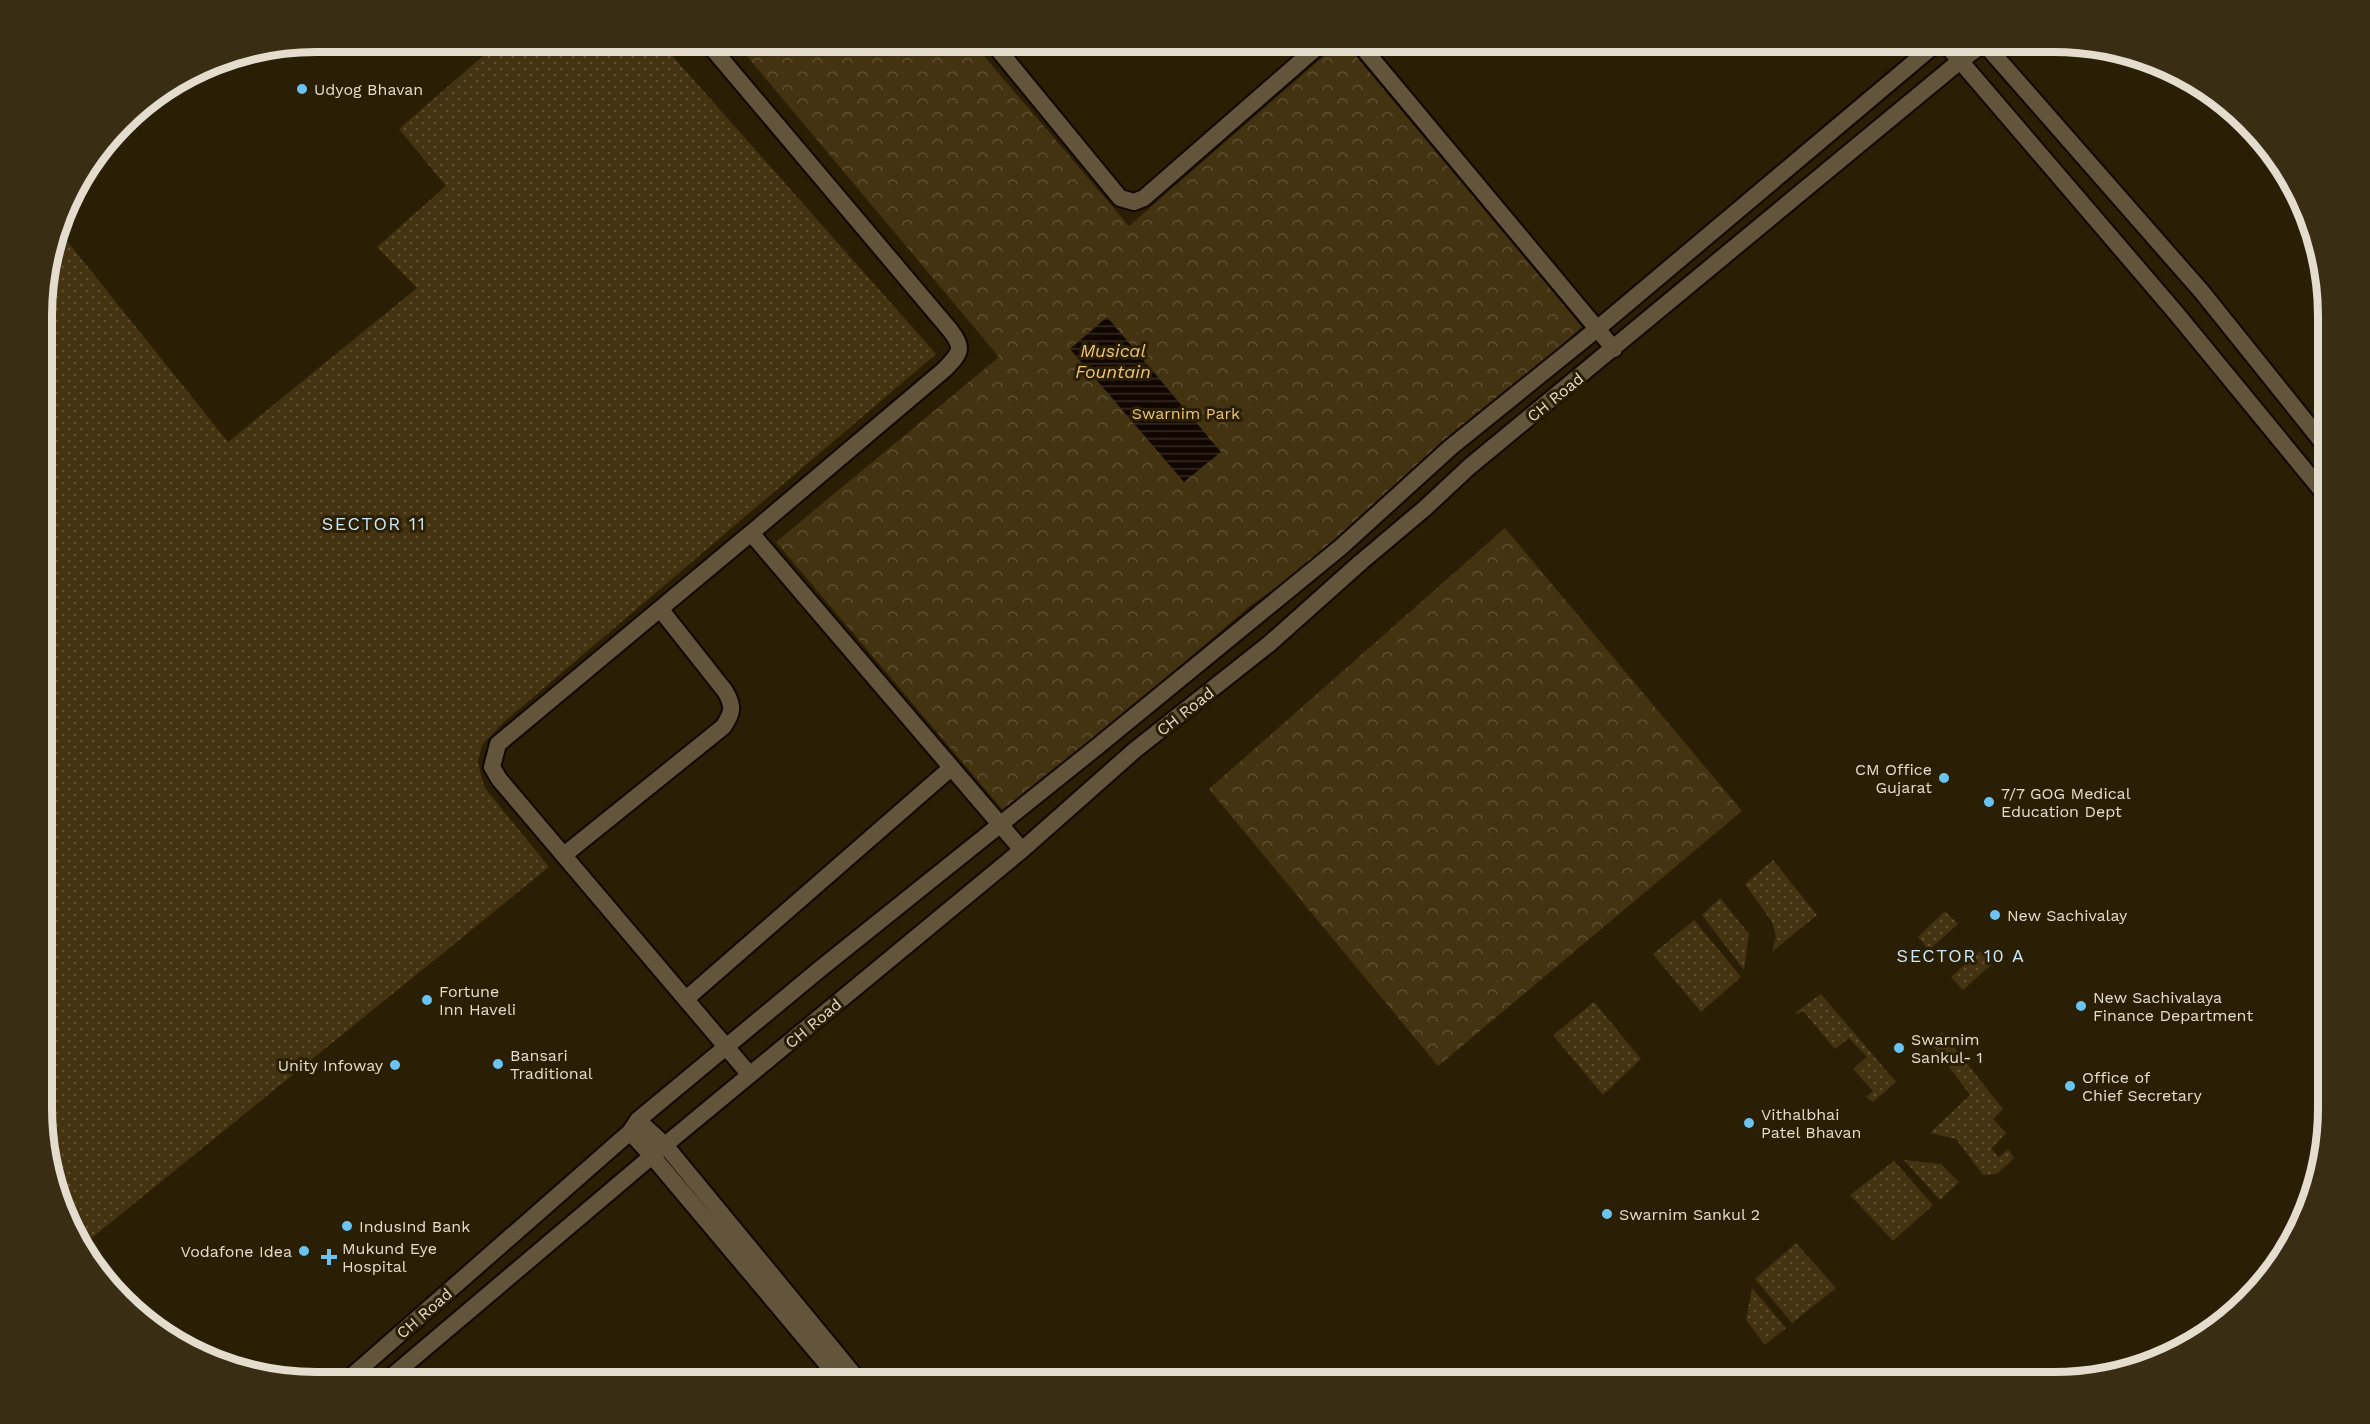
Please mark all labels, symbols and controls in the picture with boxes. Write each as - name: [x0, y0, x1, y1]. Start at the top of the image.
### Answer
- place label: Udyog Bhavan: [314, 80, 423, 99]
- marker: Udyog Bhavan: [295, 82, 309, 96]
- water label: Musical Fountain: [1075, 340, 1151, 382]
- street label: CH Road: [1523, 369, 1587, 426]
- park label: Swarnim Park: [1132, 404, 1240, 423]
- district label: SECTOR 11: [322, 513, 426, 534]
- street label: CH Road: [1153, 683, 1218, 740]
- place label: CM Office Gujarat: [1855, 760, 1932, 797]
- marker: CM Office Gujarat: [1937, 771, 1951, 785]
- place label: 7/7 GOG Medical Education Dept: [2001, 784, 2131, 821]
- marker: 7/7 GOG Medical Education Dept: [1982, 795, 1996, 809]
- place label: New Sachivalay: [2007, 906, 2128, 925]
- marker: New Sachivalay: [1988, 908, 2002, 922]
- district label: SECTOR 10 A: [1897, 945, 2025, 966]
- place label: Fortune Inn Haveli: [439, 982, 516, 1019]
- place label: New Sachivalaya Finance Department: [2093, 988, 2253, 1025]
- marker: Fortune Inn Haveli: [420, 993, 434, 1007]
- street label: CH Road: [781, 994, 845, 1052]
- marker: New Sachivalaya Finance Department: [2074, 999, 2088, 1013]
- place label: Swarnim Sankul- 1: [1911, 1030, 1983, 1067]
- marker: Swarnim Sankul- 1: [1892, 1041, 1906, 1055]
- place label: Bansari Traditional: [510, 1046, 593, 1083]
- place label: Unity Infoway: [278, 1056, 384, 1075]
- marker: Bansari Traditional: [491, 1057, 505, 1071]
- marker: Unity Infoway: [388, 1058, 402, 1072]
- place label: Office of Chief Secretary: [2082, 1068, 2202, 1105]
- marker: Office of Chief Secretary: [2063, 1079, 2077, 1093]
- place label: Vithalbhai Patel Bhavan: [1761, 1105, 1861, 1142]
- marker: Vithalbhai Patel Bhavan: [1742, 1116, 1756, 1130]
- place label: Swarnim Sankul 2: [1619, 1205, 1760, 1224]
- marker: Swarnim Sankul 2: [1600, 1207, 1614, 1221]
- place label: IndusInd Bank: [359, 1217, 470, 1236]
- marker: IndusInd Bank: [340, 1219, 354, 1233]
- place label: Mukund Eye Hospital: [342, 1239, 437, 1276]
- place label: Vodafone Idea: [181, 1242, 292, 1261]
- marker: Vodafone Idea: [297, 1244, 311, 1258]
- marker: Mukund Eye Hospital: [320, 1248, 338, 1266]
- street label: CH Road: [393, 1284, 456, 1343]

